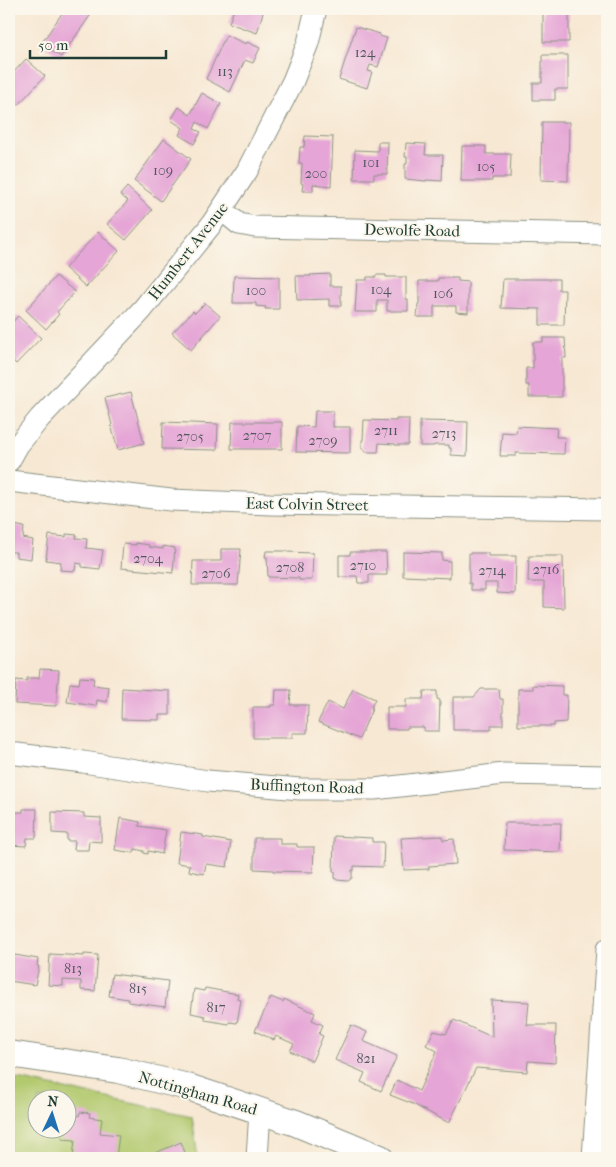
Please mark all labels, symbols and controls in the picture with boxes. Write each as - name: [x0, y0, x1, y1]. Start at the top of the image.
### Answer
- scale bar: [30, 28, 166, 60]
- text: 50 m: [38, 36, 69, 54]
- house number: 124: [355, 44, 376, 61]
- house number: 113: [217, 63, 233, 80]
- house number: 101: [362, 154, 380, 171]
- house number: 105: [477, 158, 495, 175]
- house number: 109: [153, 162, 173, 179]
- house number: 200: [305, 165, 327, 182]
- street label: Humbert Avenue: [144, 198, 232, 304]
- street label: Dewolfe Road: [364, 220, 460, 240]
- house number: 104: [371, 281, 392, 298]
- house number: 100: [246, 282, 266, 299]
- house number: 106: [433, 285, 454, 302]
- house number: 2711: [374, 422, 398, 439]
- house number: 2713: [432, 425, 456, 442]
- house number: 2707: [243, 427, 271, 444]
- house number: 2705: [176, 428, 204, 445]
- house number: 2709: [309, 432, 337, 449]
- street label: East Colvin Street: [245, 493, 369, 515]
- house number: 2704: [133, 550, 164, 567]
- house number: 2710: [350, 557, 376, 574]
- house number: 2708: [276, 559, 304, 576]
- house number: 2716: [533, 561, 560, 578]
- house number: 2714: [478, 562, 506, 579]
- house number: 2706: [201, 565, 231, 582]
- street label: Buffington Road: [250, 775, 364, 797]
- house number: 813: [64, 960, 82, 977]
- house number: 815: [129, 980, 147, 997]
- house number: 817: [207, 999, 226, 1016]
- house number: 821: [356, 1050, 376, 1067]
- street label: Nottingham Road: [136, 1067, 260, 1119]
- north arrow: [28, 1090, 78, 1140]
- text: N: [47, 1093, 59, 1110]

